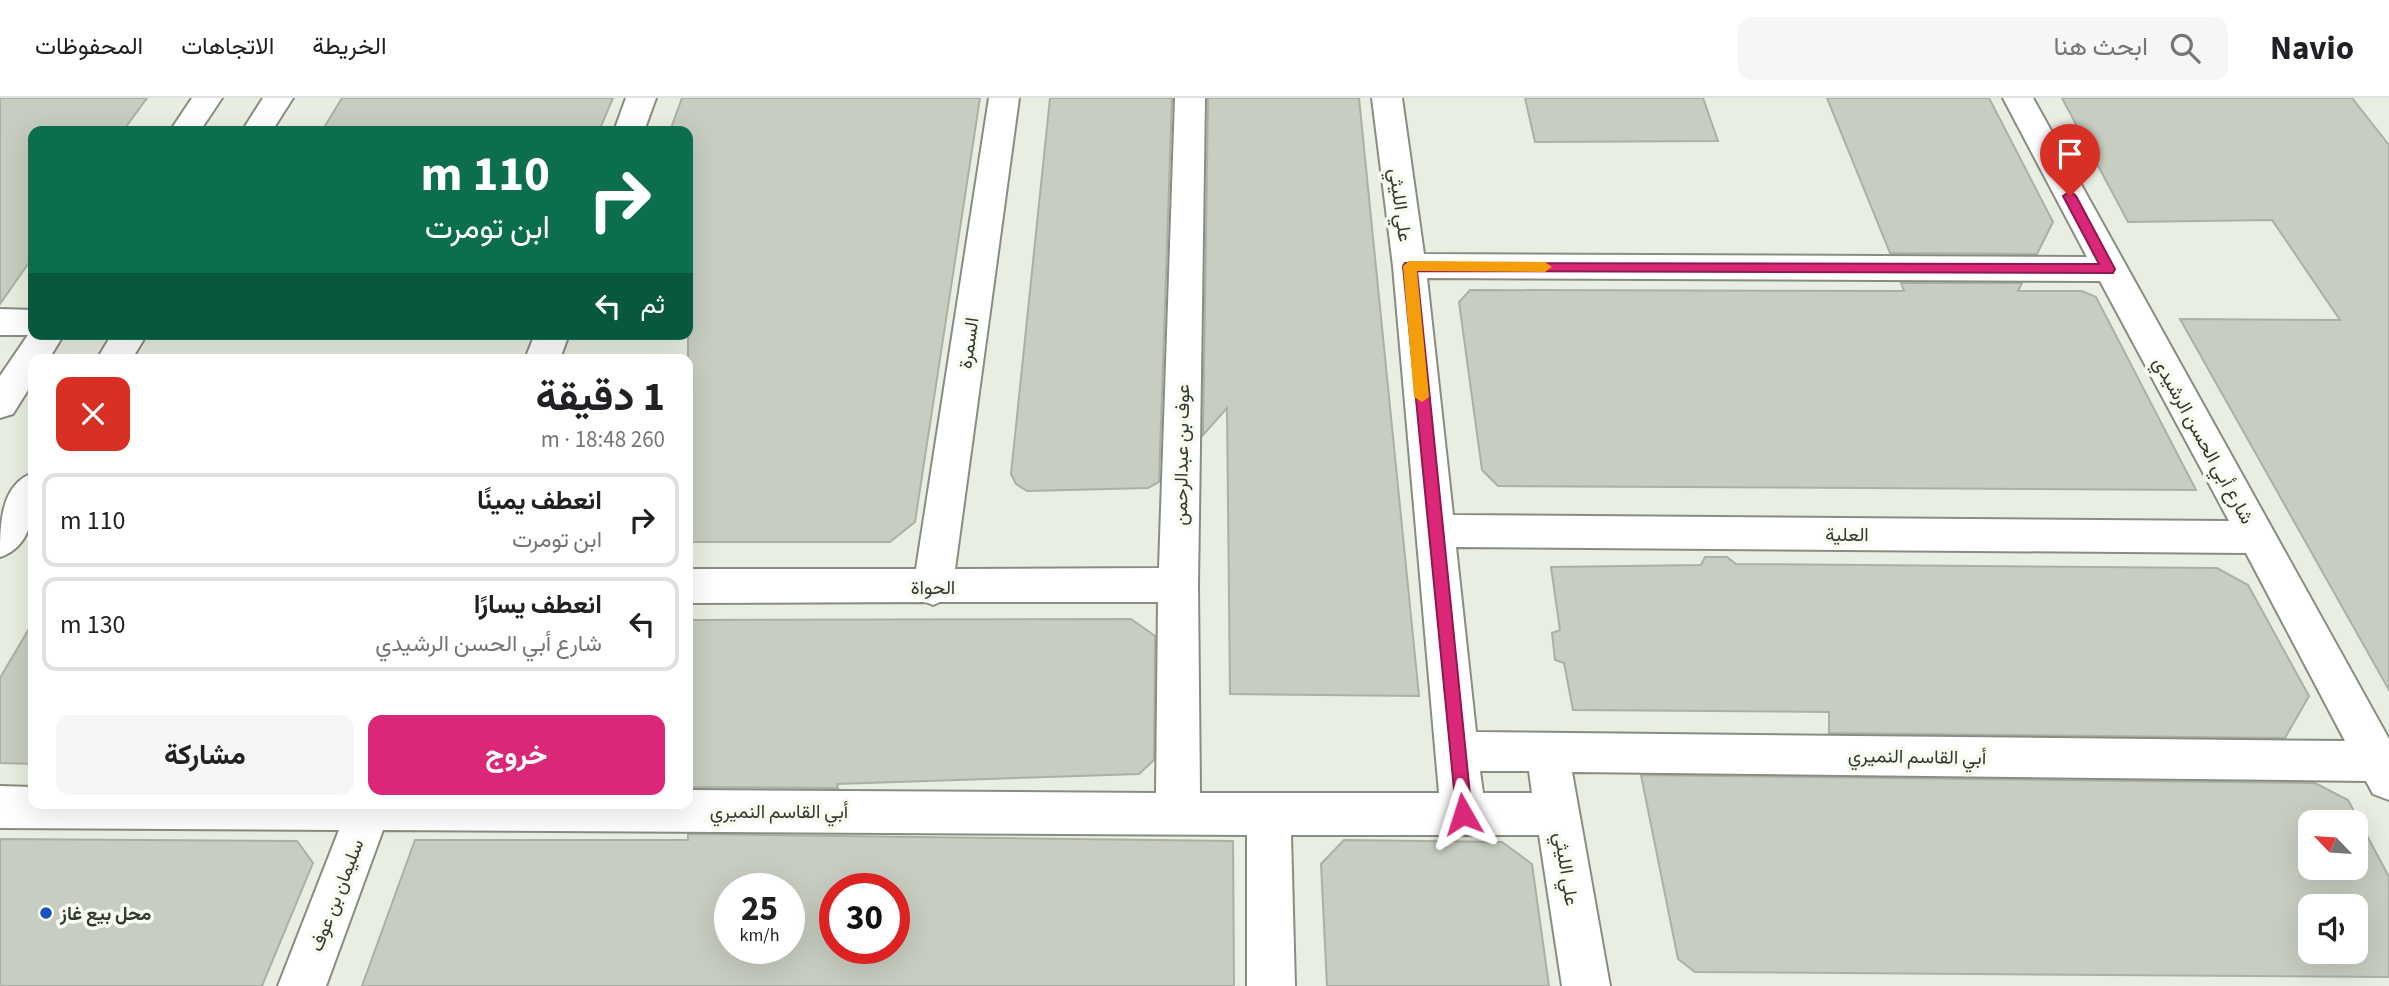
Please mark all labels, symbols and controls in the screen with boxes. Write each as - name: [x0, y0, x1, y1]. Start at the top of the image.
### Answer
- search box: [1738, 17, 2228, 80]
- text: Navio: [2270, 25, 2354, 72]
- text: ابحث هنا: [2054, 28, 2148, 65]
- text: المحفوظات: [35, 29, 143, 64]
- text: الاتجاهات: [181, 29, 274, 64]
- text: الخريطة: [312, 29, 387, 64]
- icon: search: [2166, 29, 2204, 67]
- pin: [2040, 124, 2100, 196]
- icon: arrive: [2051, 135, 2089, 173]
- text: 110 m: [421, 140, 550, 210]
- icon: right: [574, 154, 665, 245]
- street label: علي الليثي: [1380, 167, 1418, 244]
- text: ابن تومرت: [425, 205, 550, 251]
- text: ثم: [641, 286, 665, 323]
- icon: left: [589, 287, 627, 325]
- street label: السمرة: [953, 316, 986, 371]
- street label: شارع أبي الحسن الرشيدي: [2145, 352, 2260, 530]
- text: 1 دقيقة: [535, 367, 665, 427]
- button: close: [56, 377, 130, 451]
- street label: عوف بن عبدالرحمن: [1168, 384, 1197, 526]
- text: 260 m · 18:48: [541, 423, 665, 456]
- text: انعطف يمينًا: [477, 482, 602, 519]
- icon: right: [623, 501, 661, 539]
- text: 110 m: [60, 502, 126, 539]
- street label: العلية: [1825, 522, 1869, 549]
- text: ابن تومرت: [512, 523, 602, 556]
- street label: الحواة: [911, 575, 955, 602]
- text: انعطف يسارًا: [474, 586, 602, 623]
- icon: left: [623, 605, 661, 643]
- text: 130 m: [60, 606, 126, 643]
- text: شارع أبي الحسن الرشيدي: [375, 627, 602, 660]
- button: مشاركة: [56, 715, 354, 795]
- button: خروج: [368, 715, 665, 795]
- street label: أبي القاسم النميري: [1847, 743, 1986, 773]
- position arrow: [1426, 777, 1500, 851]
- street label: أبي القاسم النميري: [710, 799, 848, 827]
- north arrow: [2298, 810, 2368, 880]
- map controls: [2298, 810, 2368, 964]
- street label: علي الليثي: [1545, 831, 1585, 908]
- street label: سليمان بن عوف: [304, 835, 371, 956]
- speed limit sign: 30: [819, 873, 910, 964]
- text: 25: [741, 884, 778, 934]
- button: sound: [2298, 894, 2368, 964]
- place label: محل بيع غاز: [59, 901, 151, 928]
- marker: محل بيع غاز: [38, 905, 54, 921]
- text: km/h: [740, 923, 779, 948]

